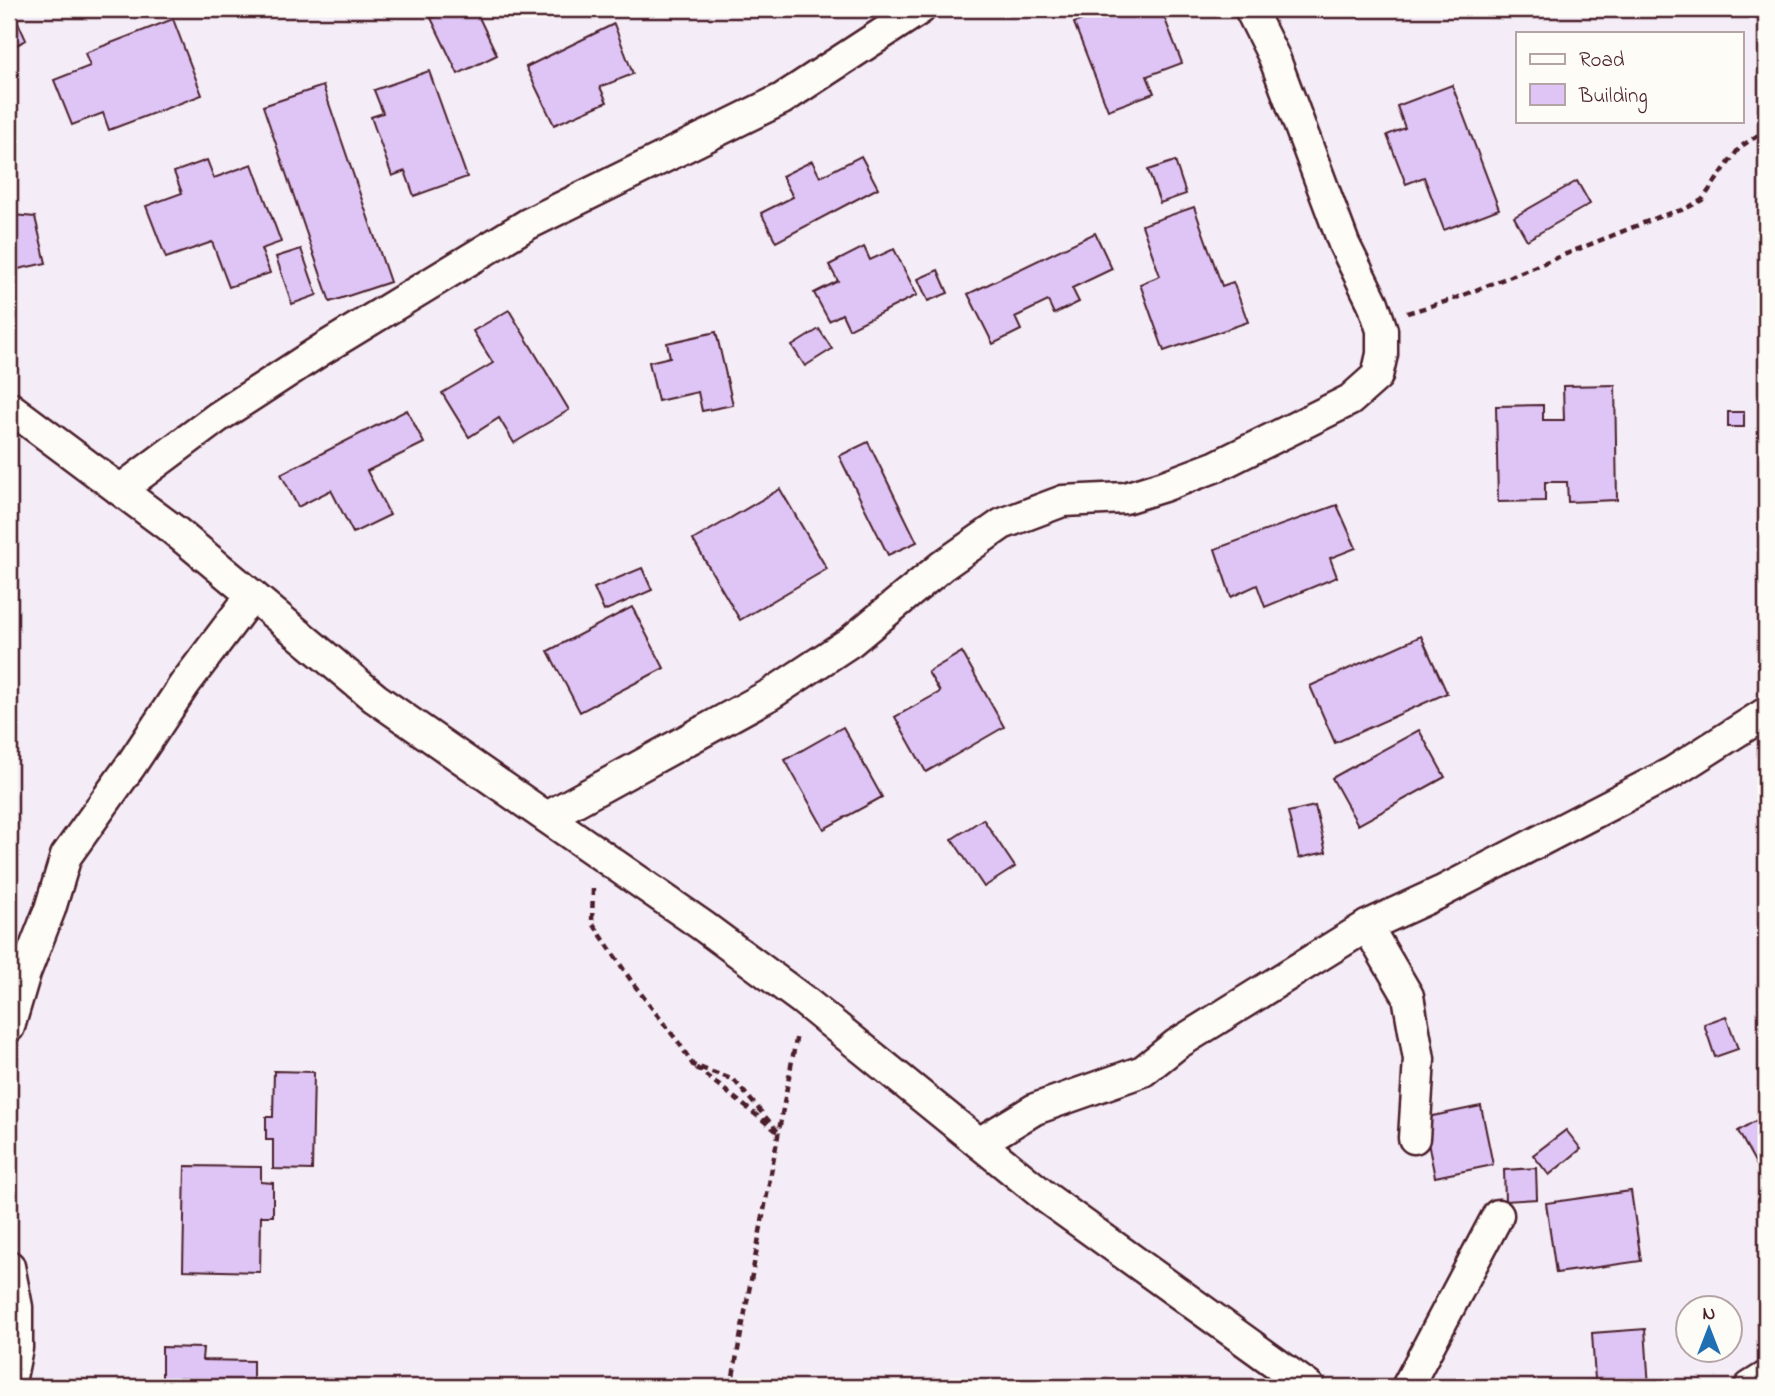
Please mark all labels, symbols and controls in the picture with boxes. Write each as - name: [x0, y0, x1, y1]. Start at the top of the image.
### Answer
- legend: [1516, 32, 1744, 122]
- text: Road: [1579, 46, 1625, 76]
- text: Building: [1578, 82, 1648, 114]
- north arrow: [1674, 1294, 1744, 1364]
- text: N: [1703, 1301, 1716, 1328]

